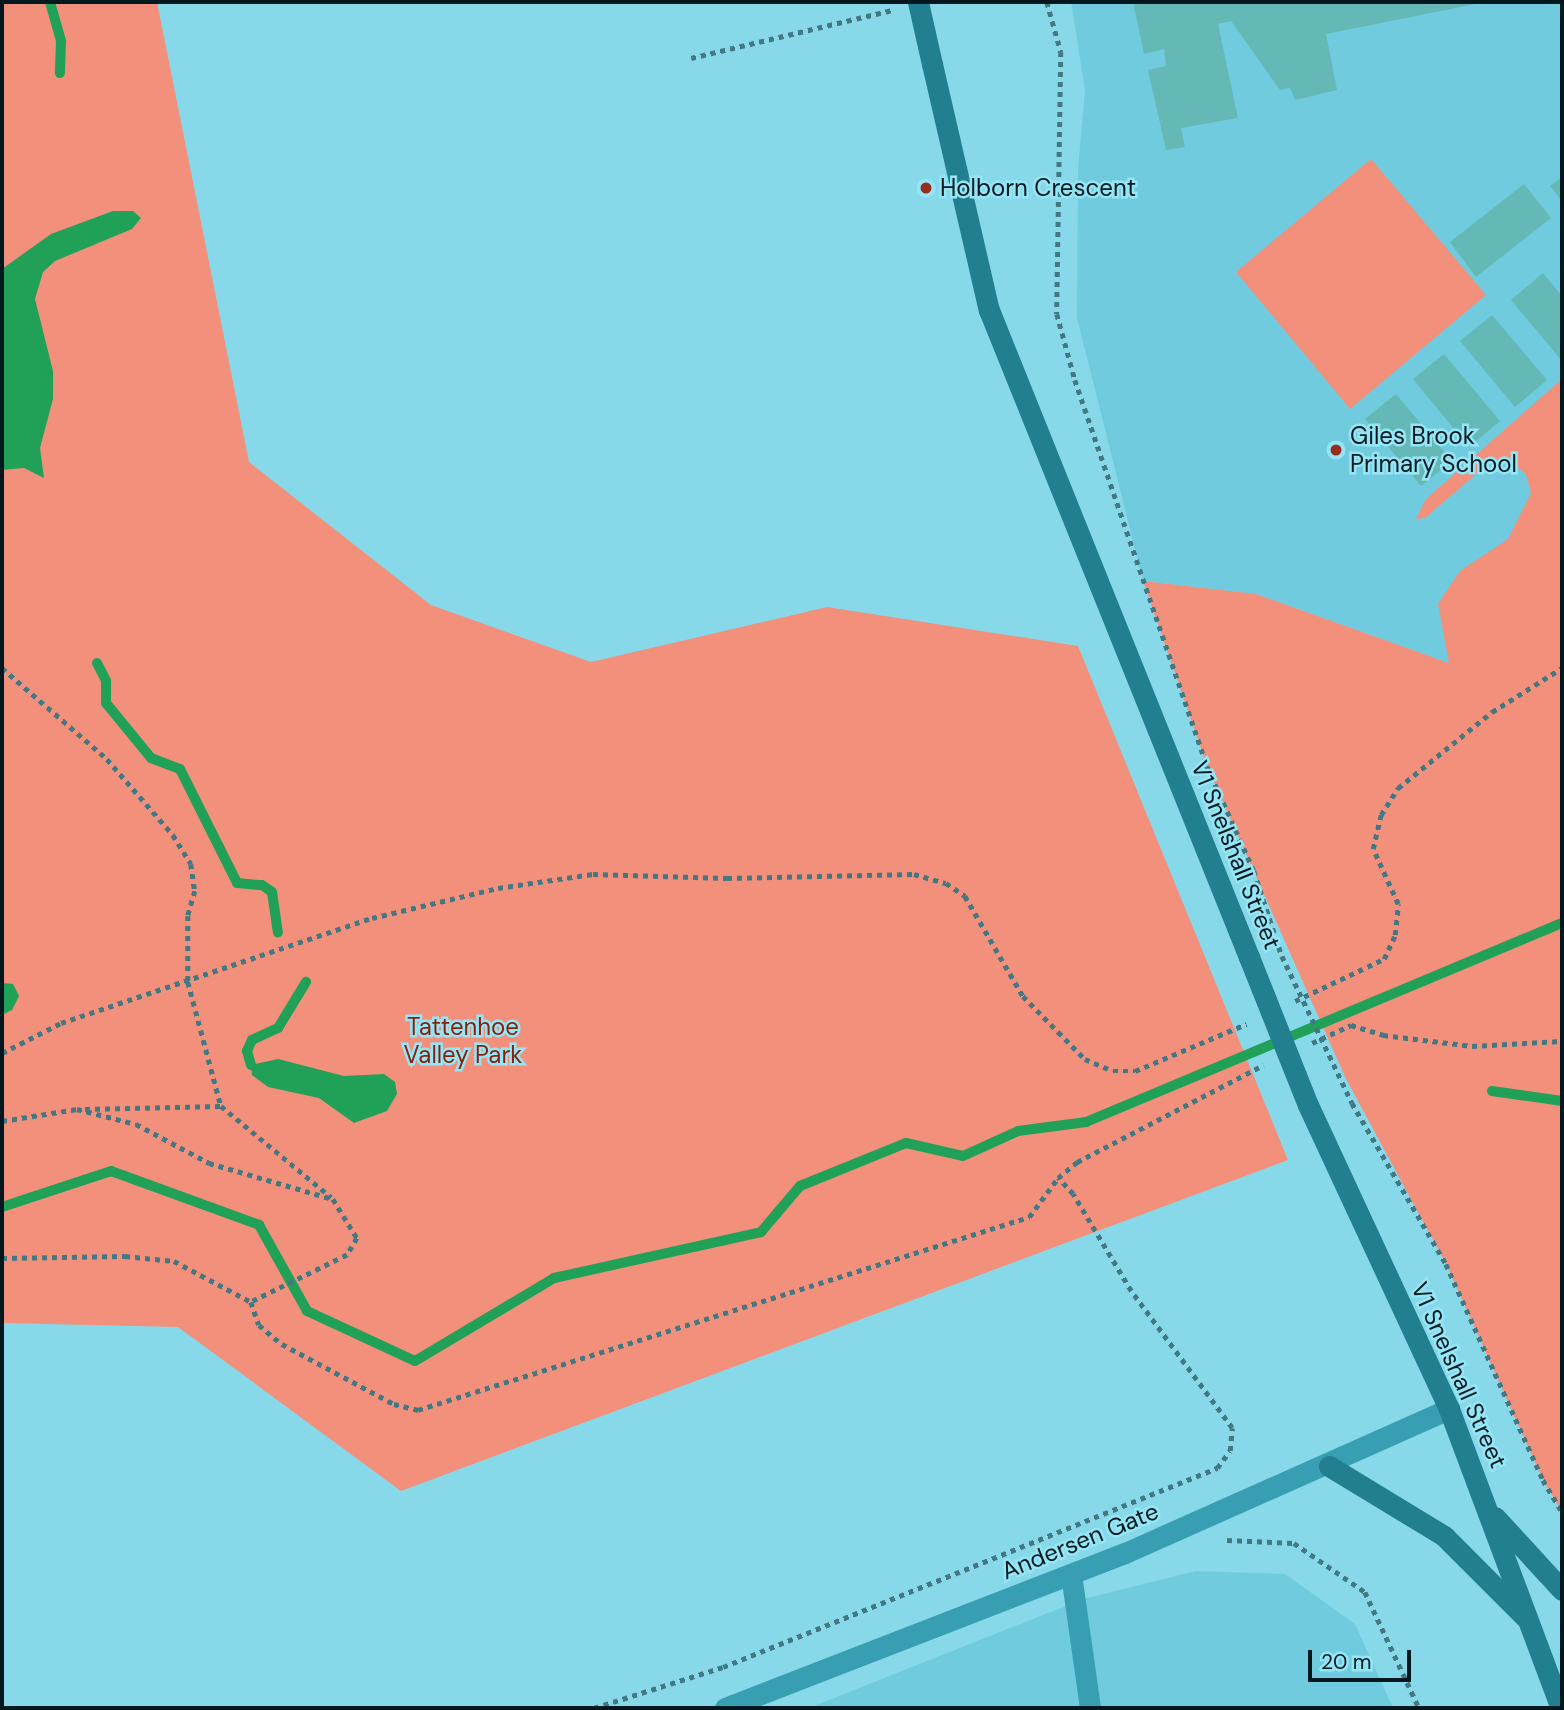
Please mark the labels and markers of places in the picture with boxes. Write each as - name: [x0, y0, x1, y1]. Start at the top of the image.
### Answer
- place label: Holborn Crescent: [940, 174, 1136, 202]
- marker: Holborn Crescent: [918, 180, 934, 196]
- place label: Giles Brook Primary School: [1350, 422, 1517, 478]
- marker: Giles Brook Primary School: [1328, 442, 1344, 458]

